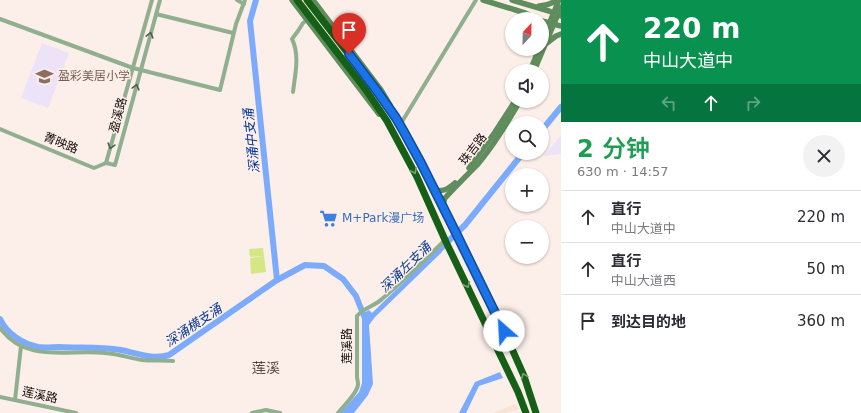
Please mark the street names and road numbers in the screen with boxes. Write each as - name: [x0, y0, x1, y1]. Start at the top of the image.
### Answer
- street label: 盈溪路: [107, 96, 129, 134]
- street label: 菁映路: [42, 130, 80, 156]
- street label: 珠吉路: [456, 131, 490, 167]
- street label: 莲溪路: [340, 328, 354, 364]
- street label: 莲溪路: [21, 384, 59, 406]

